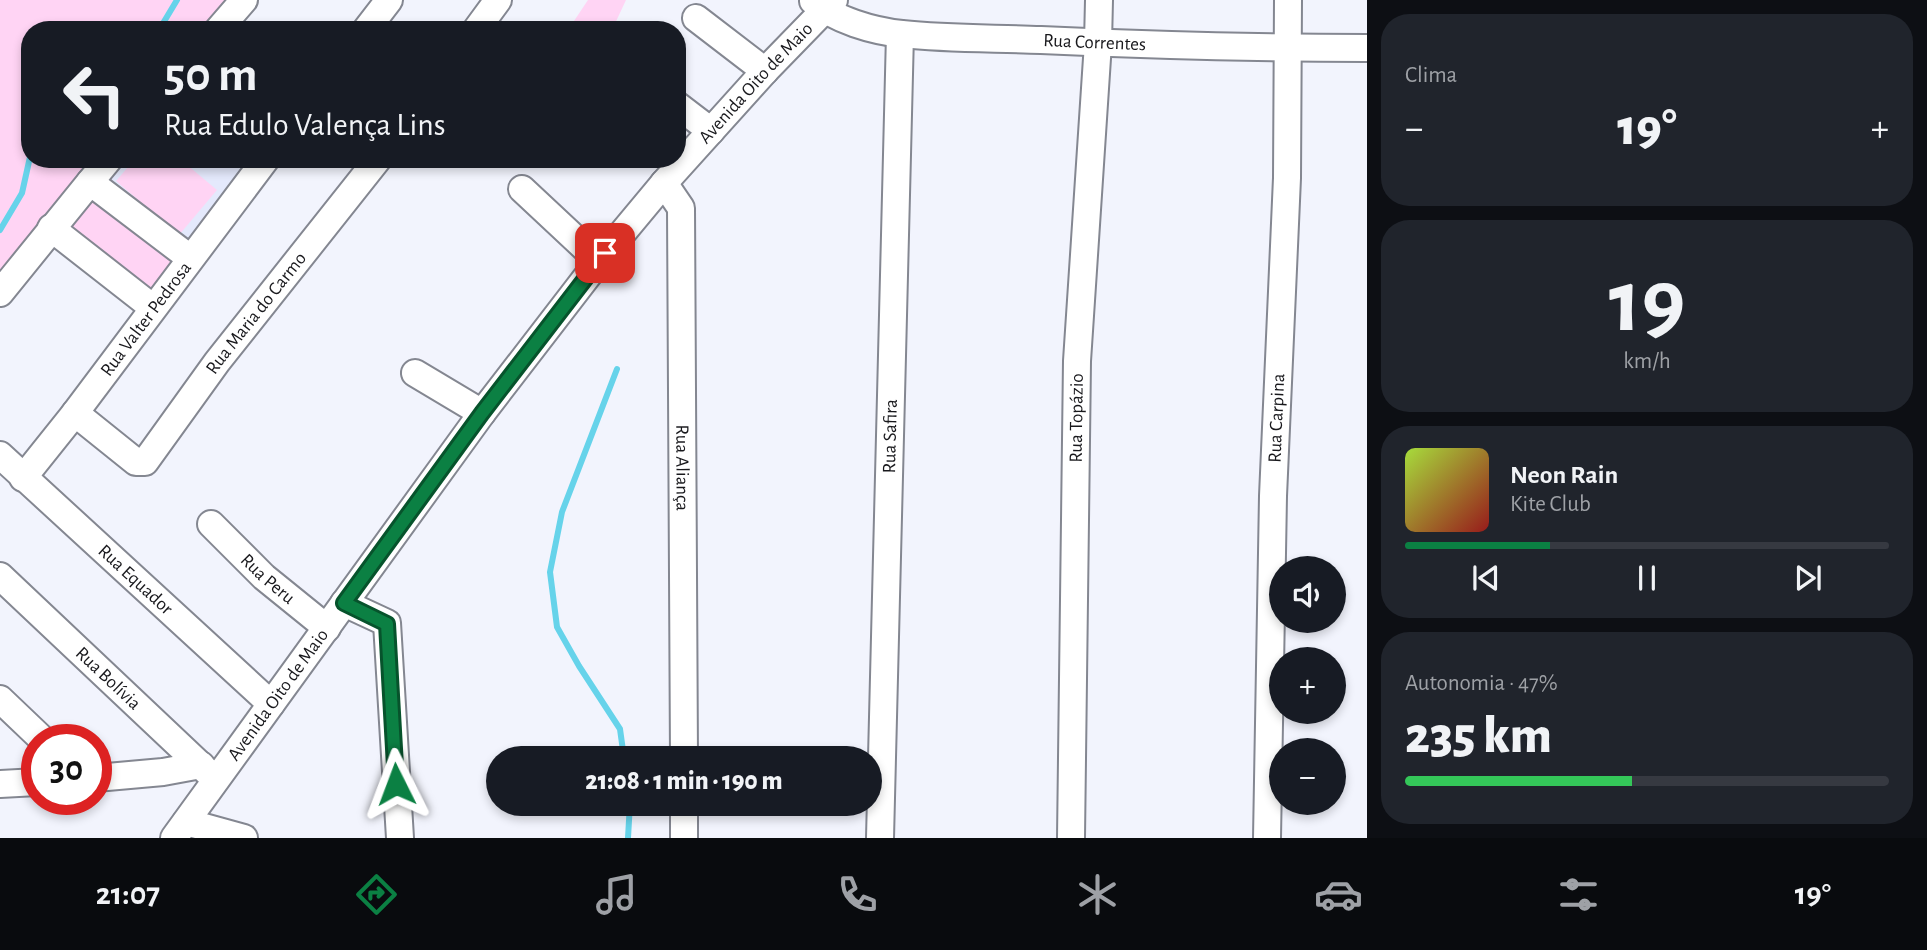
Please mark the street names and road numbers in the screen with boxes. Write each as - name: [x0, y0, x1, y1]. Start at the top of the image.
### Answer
- street label: Avenida Oito de Maio: [695, 19, 816, 147]
- street label: Rua Correntes: [1043, 31, 1146, 54]
- street label: Rua Maria do Carmo: [202, 249, 310, 377]
- street label: Rua Valter Pedrosa: [97, 258, 195, 380]
- street label: Rua Topázio: [1066, 373, 1086, 463]
- street label: Rua Carpina: [1265, 373, 1288, 463]
- street label: Rua Safira: [880, 399, 900, 473]
- street label: Rua Aliança: [673, 425, 692, 511]
- street label: Rua Equador: [95, 541, 176, 618]
- street label: Rua Peru: [237, 550, 299, 608]
- street label: Avenida Oito de Maio: [224, 625, 332, 764]
- street label: Rua Bolívia: [72, 643, 145, 713]

